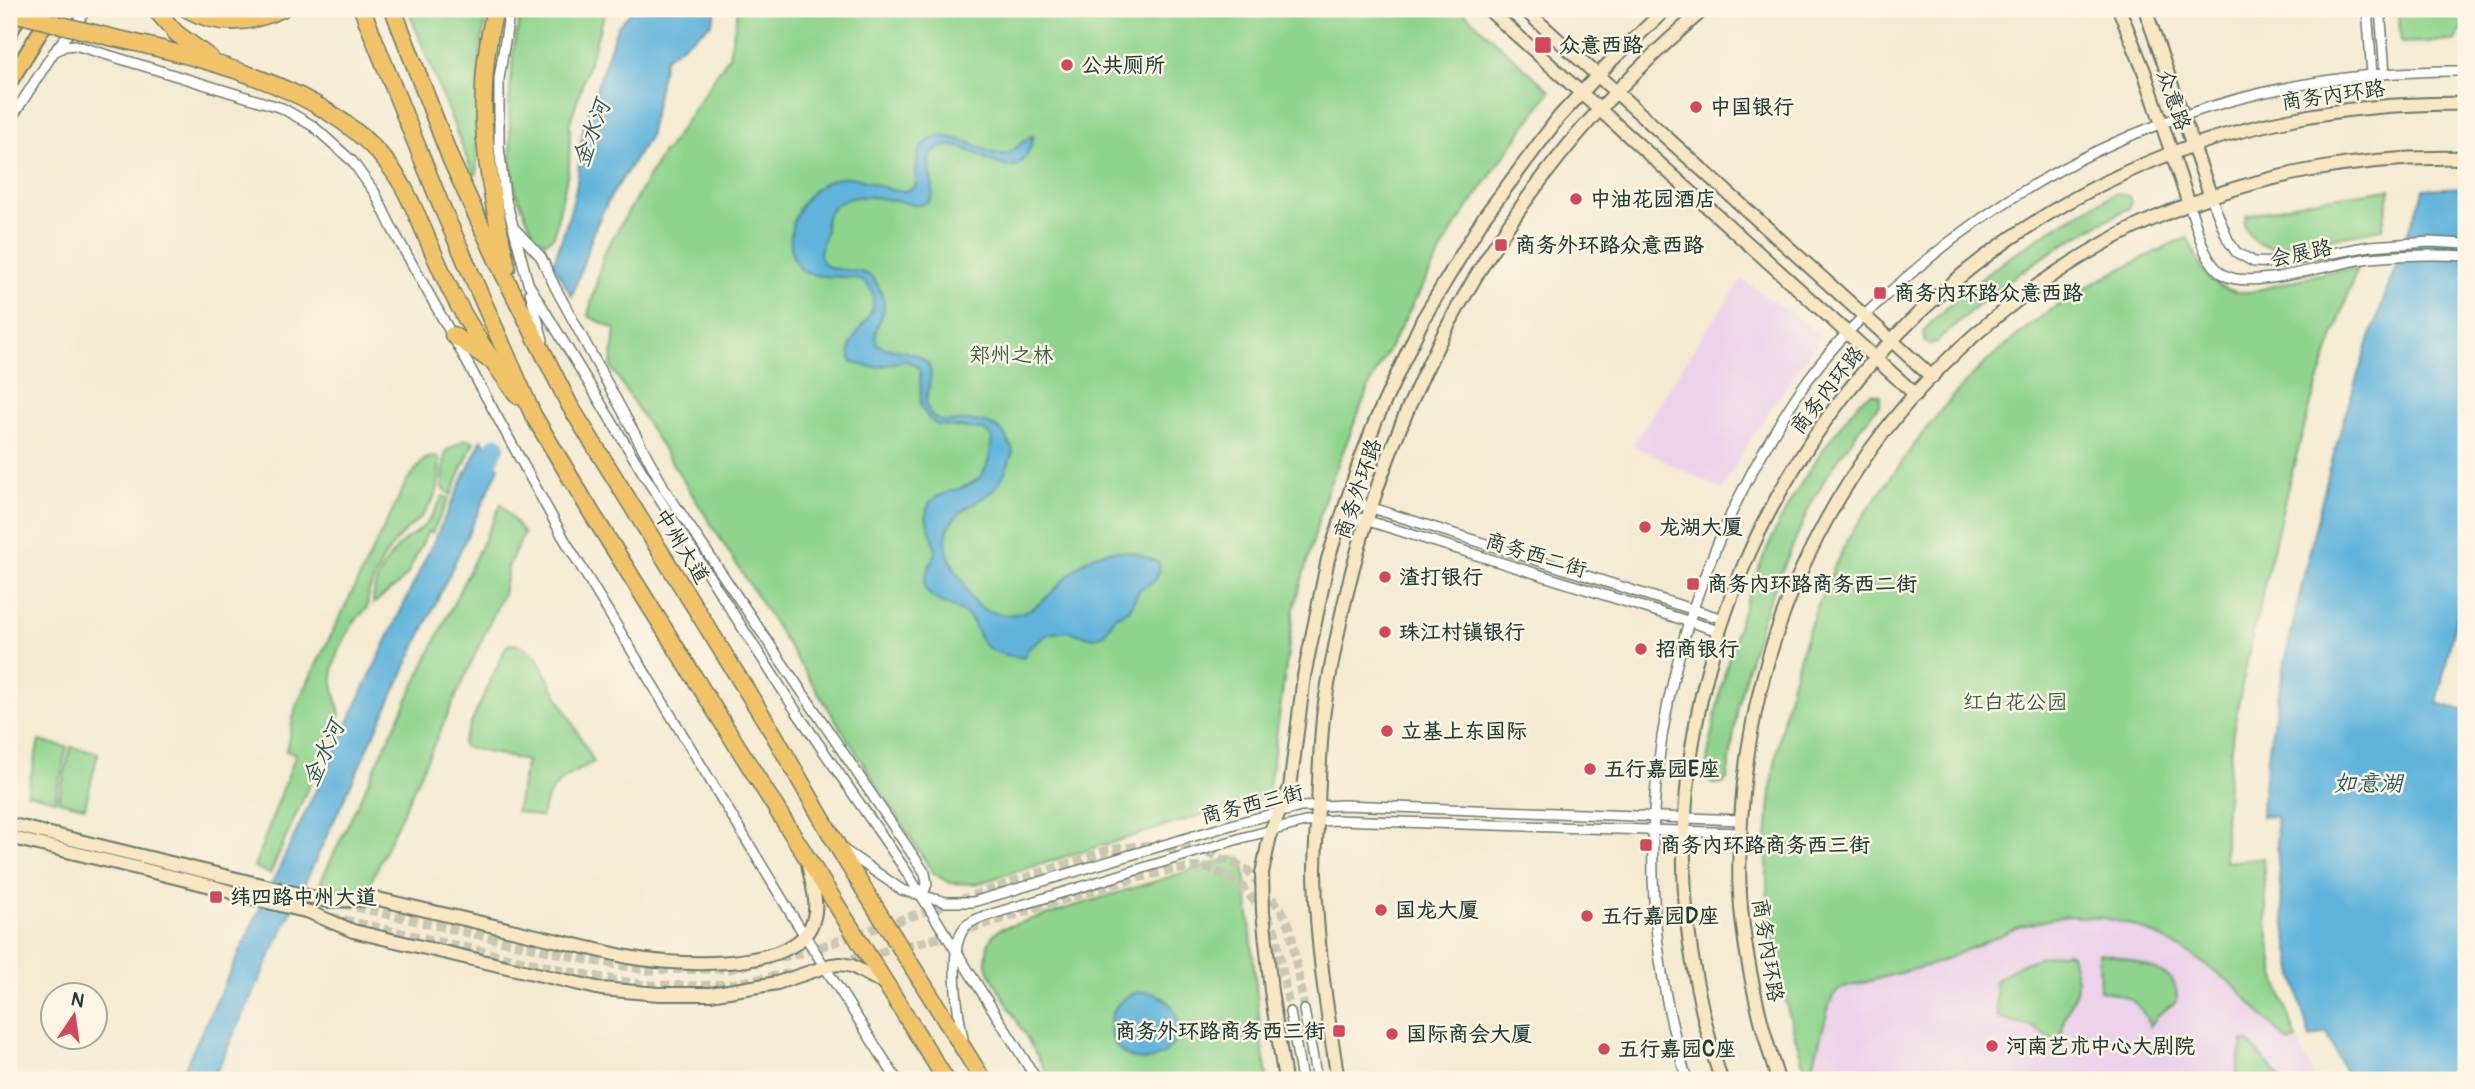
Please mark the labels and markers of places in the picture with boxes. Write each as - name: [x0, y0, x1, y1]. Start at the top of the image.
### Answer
- place label: 众意西路: [1559, 32, 1643, 59]
- marker: 众意西路: [1533, 35, 1553, 55]
- place label: 公共厕所: [1081, 52, 1165, 79]
- marker: 公共厕所: [1059, 57, 1075, 73]
- place label: 中国银行: [1710, 94, 1794, 121]
- marker: 中国银行: [1688, 99, 1704, 115]
- place label: 中油花园酒店: [1590, 186, 1716, 213]
- marker: 中油花园酒店: [1568, 191, 1584, 207]
- place label: 商务外环路众意西路: [1515, 232, 1704, 259]
- marker: 商务外环路众意西路: [1493, 237, 1509, 253]
- place label: 商务内环路众意西路: [1894, 280, 2083, 307]
- marker: 商务内环路众意西路: [1872, 285, 1888, 301]
- place label: 龙湖大厦: [1659, 514, 1743, 541]
- marker: 龙湖大厦: [1637, 519, 1653, 535]
- place label: 渣打银行: [1399, 564, 1483, 591]
- marker: 渣打银行: [1377, 569, 1393, 585]
- place label: 商务内环路商务西二街: [1707, 571, 1917, 598]
- marker: 商务内环路商务西二街: [1685, 576, 1701, 592]
- place label: 珠江村镇银行: [1399, 619, 1525, 646]
- marker: 珠江村镇银行: [1377, 624, 1393, 640]
- place label: 招商银行: [1655, 636, 1739, 663]
- marker: 招商银行: [1633, 641, 1649, 657]
- place label: 立基上东国际: [1401, 718, 1527, 745]
- marker: 立基上东国际: [1379, 723, 1395, 739]
- place label: 五行嘉园E座: [1604, 756, 1720, 783]
- marker: 五行嘉园E座: [1582, 761, 1598, 777]
- place label: 商务内环路商务西三街: [1660, 832, 1870, 859]
- marker: 商务内环路商务西三街: [1638, 837, 1654, 853]
- place label: 纬四路中州大道: [230, 884, 377, 911]
- marker: 纬四路中州大道: [208, 889, 224, 905]
- place label: 国龙大厦: [1395, 897, 1479, 924]
- marker: 国龙大厦: [1373, 902, 1389, 918]
- place label: 五行嘉园D座: [1601, 903, 1719, 930]
- marker: 五行嘉园D座: [1579, 908, 1595, 924]
- place label: 商务外环路商务西三街: [1115, 1018, 1325, 1045]
- place label: 国际商会大厦: [1406, 1021, 1532, 1048]
- marker: 商务外环路商务西三街: [1331, 1023, 1347, 1039]
- marker: 国际商会大厦: [1384, 1026, 1400, 1042]
- place label: 河南艺术中心大剧院: [2006, 1033, 2195, 1060]
- place label: 五行嘉园C座: [1618, 1036, 1736, 1063]
- marker: 河南艺术中心大剧院: [1984, 1038, 2000, 1054]
- marker: 五行嘉园C座: [1596, 1041, 1612, 1057]

